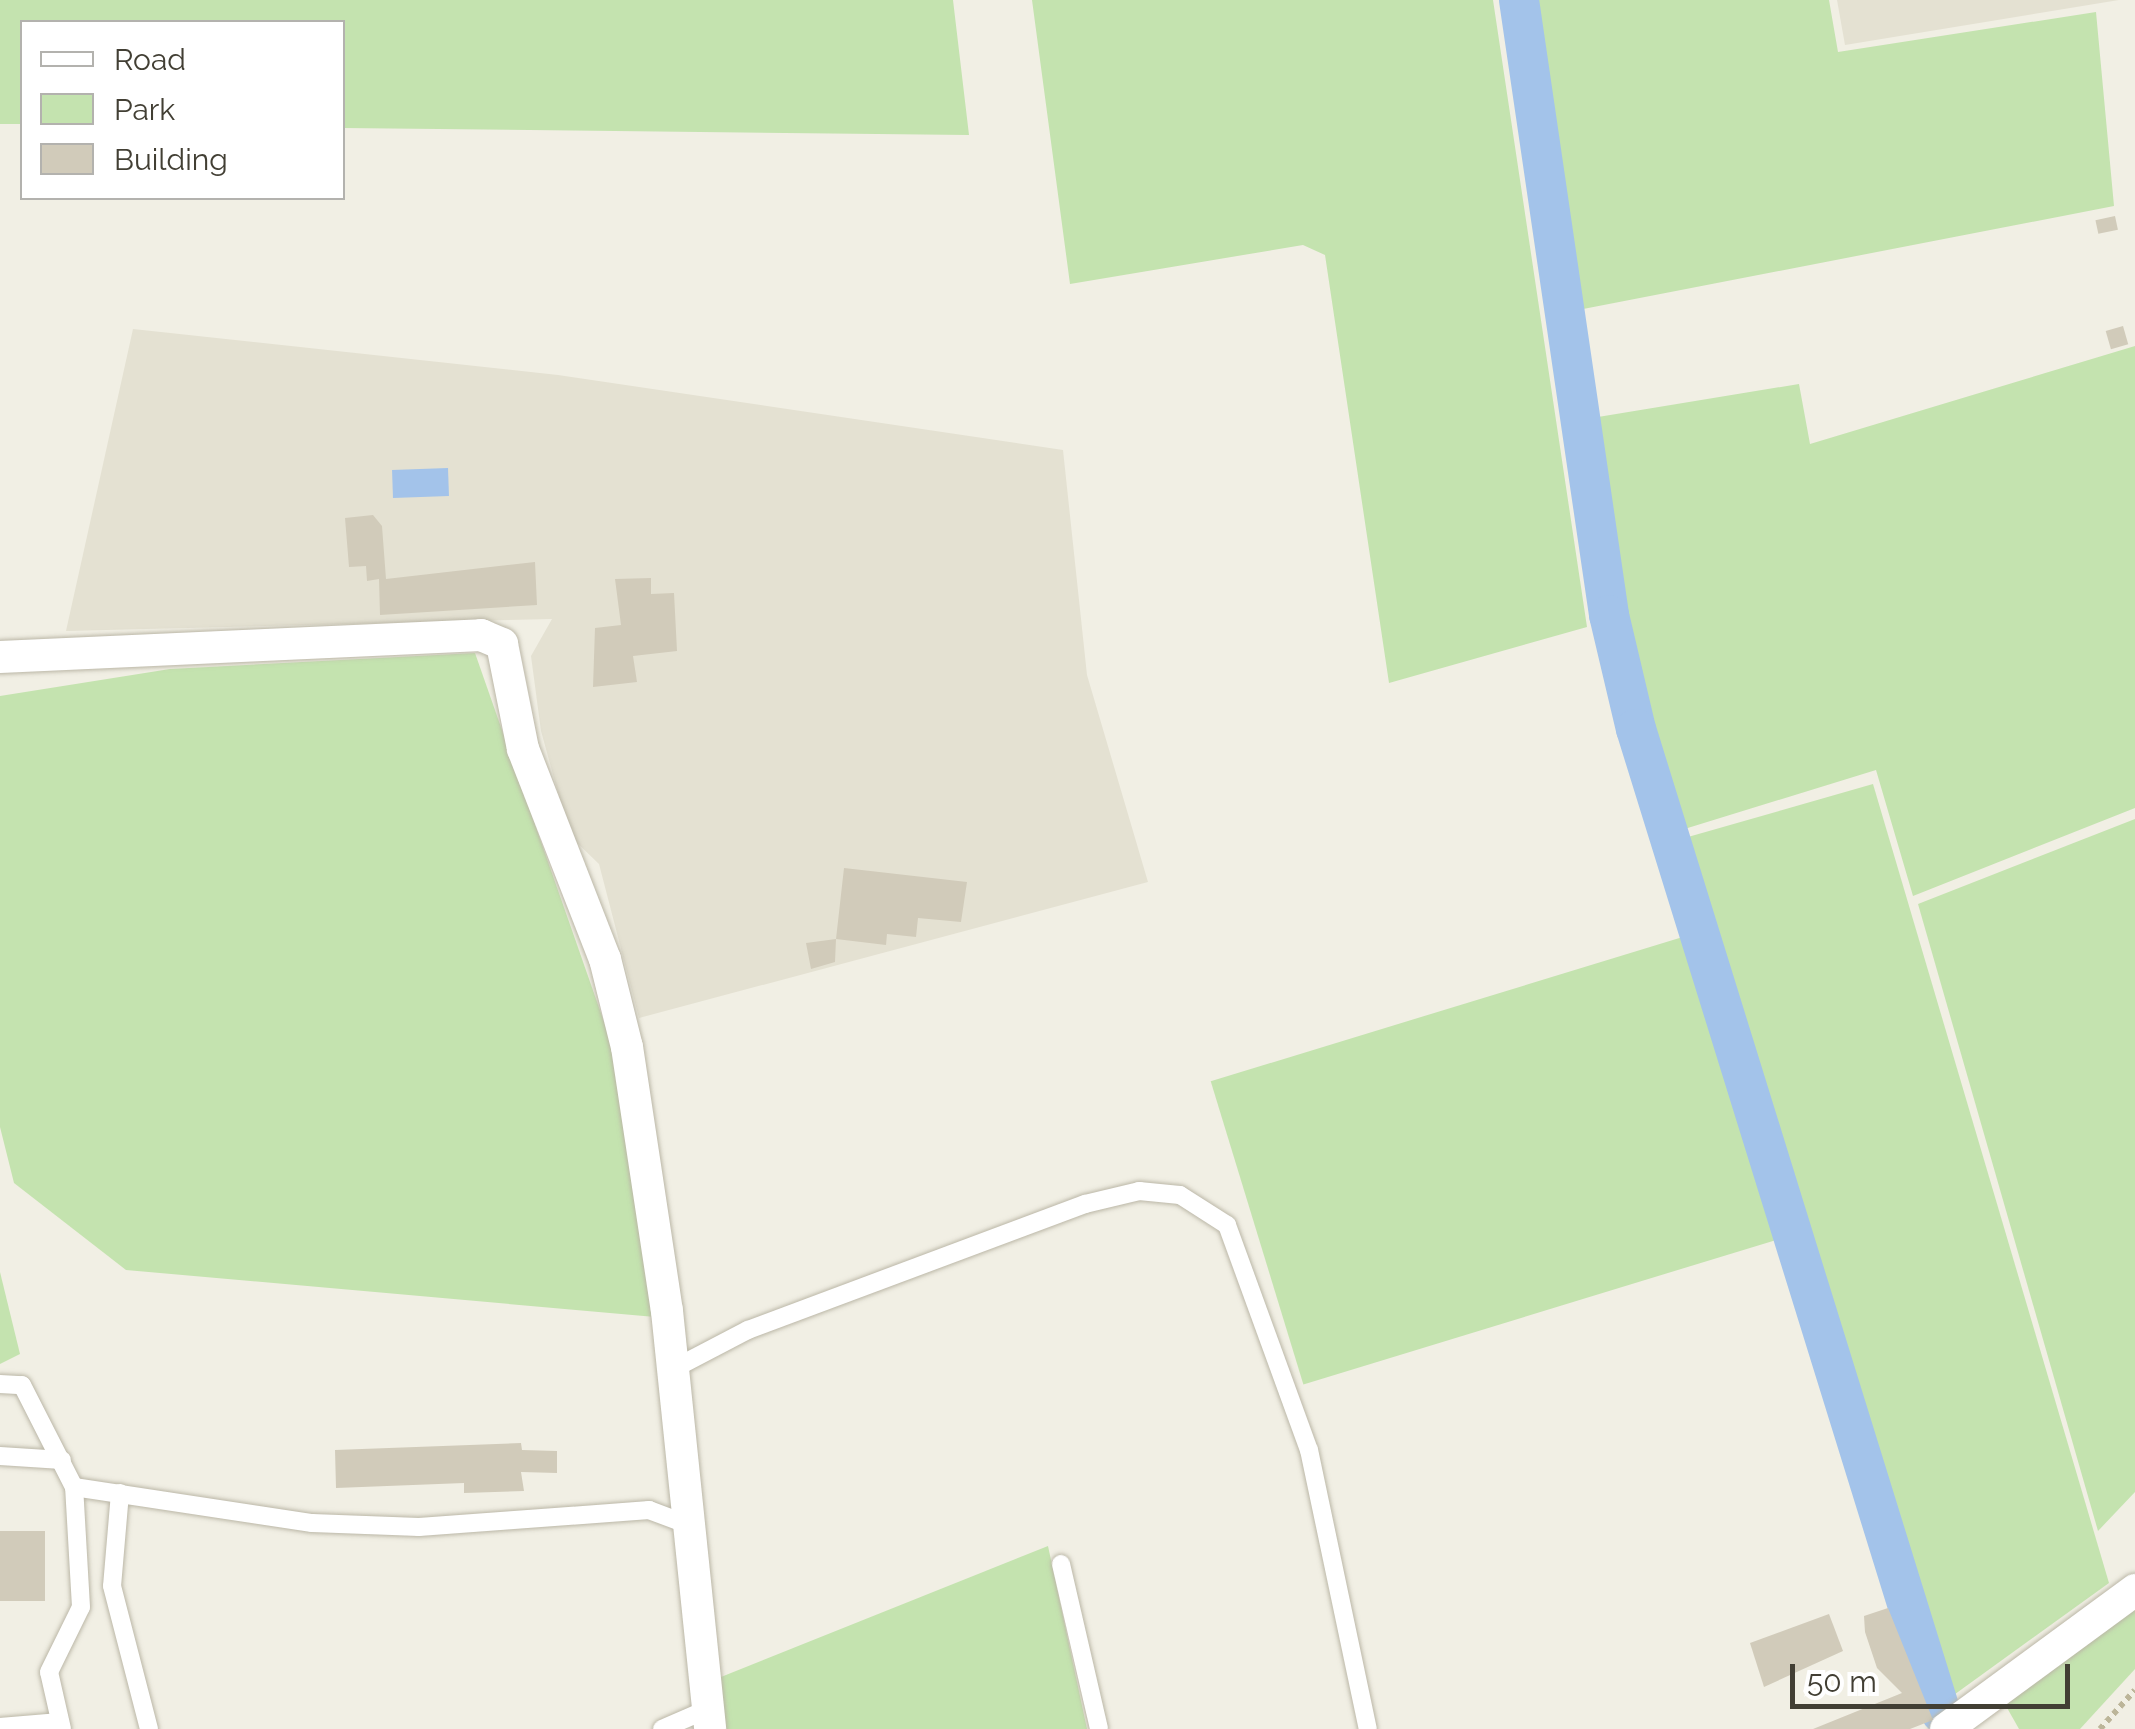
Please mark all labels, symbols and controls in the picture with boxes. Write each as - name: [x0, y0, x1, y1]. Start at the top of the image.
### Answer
- legend: [20, 20, 345, 200]
- text: Road: [114, 42, 186, 77]
- text: Park: [114, 92, 175, 127]
- text: Building: [114, 142, 228, 177]
- scale bar: [1795, 1644, 2075, 1706]
- text: 50 m: [1807, 1664, 1877, 1699]

